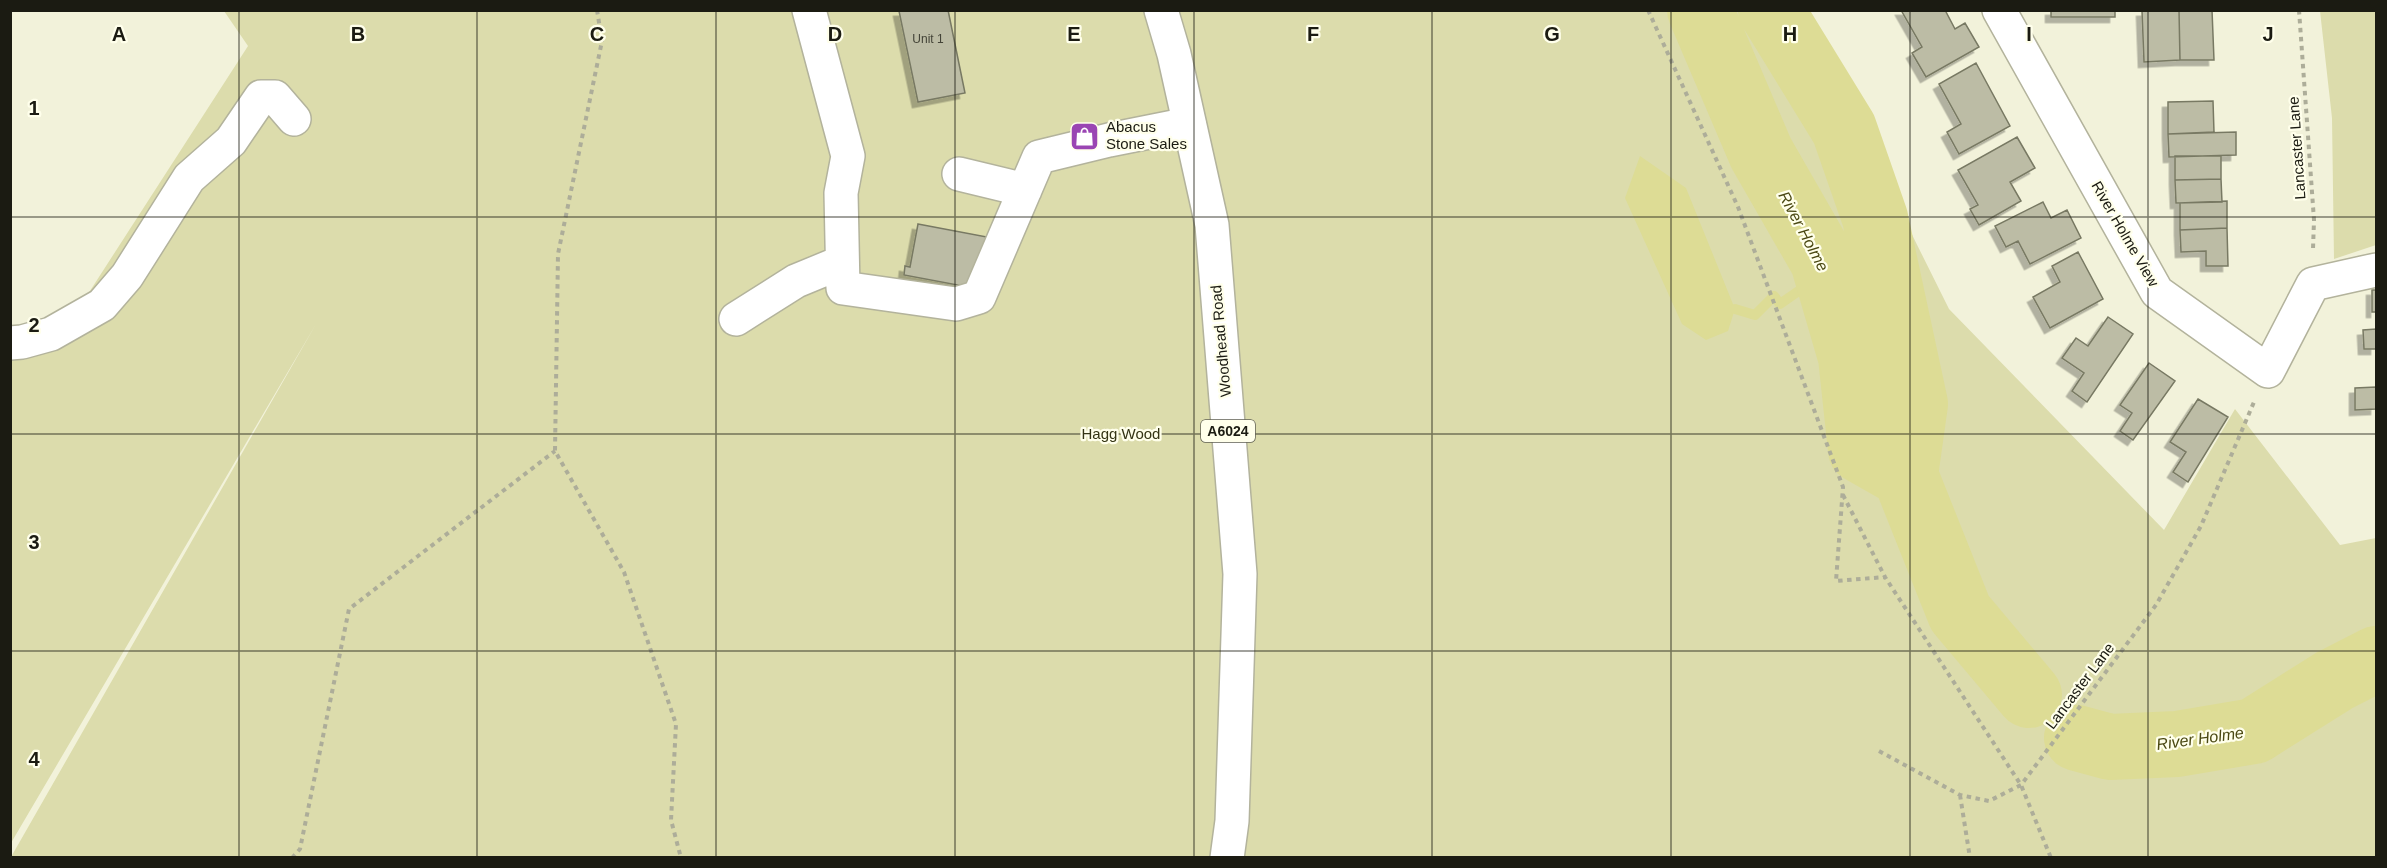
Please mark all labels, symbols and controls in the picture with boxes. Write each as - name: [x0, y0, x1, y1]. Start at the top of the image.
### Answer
- text: A: [112, 23, 126, 45]
- text: B: [351, 23, 365, 45]
- text: C: [590, 23, 604, 45]
- text: D: [828, 23, 842, 45]
- text: E: [1067, 23, 1081, 45]
- text: F: [1307, 23, 1319, 45]
- text: G: [1544, 23, 1560, 45]
- text: H: [1783, 23, 1797, 45]
- text: I: [2026, 23, 2032, 45]
- text: J: [2262, 23, 2274, 45]
- house number: Unit 1: [912, 32, 944, 46]
- street label: Lancaster Lane: [2284, 96, 2309, 200]
- text: 1: [28, 97, 40, 119]
- place label: Abacus Stone Sales: [1106, 118, 1187, 152]
- shop icon: Abacus Stone Sales: [1069, 120, 1101, 152]
- street label: River Holme View: [2088, 178, 2163, 290]
- water label: River Holme: [1775, 188, 1832, 274]
- street label: Woodhead Road: [1207, 284, 1234, 398]
- text: 2: [28, 314, 40, 336]
- road number: A6024: [1201, 420, 1255, 442]
- park label: Hagg Wood: [1082, 425, 1160, 442]
- text: 3: [28, 531, 40, 553]
- street label: Lancaster Lane: [2042, 639, 2118, 732]
- water label: River Holme: [2155, 724, 2245, 753]
- text: 4: [28, 748, 40, 770]

